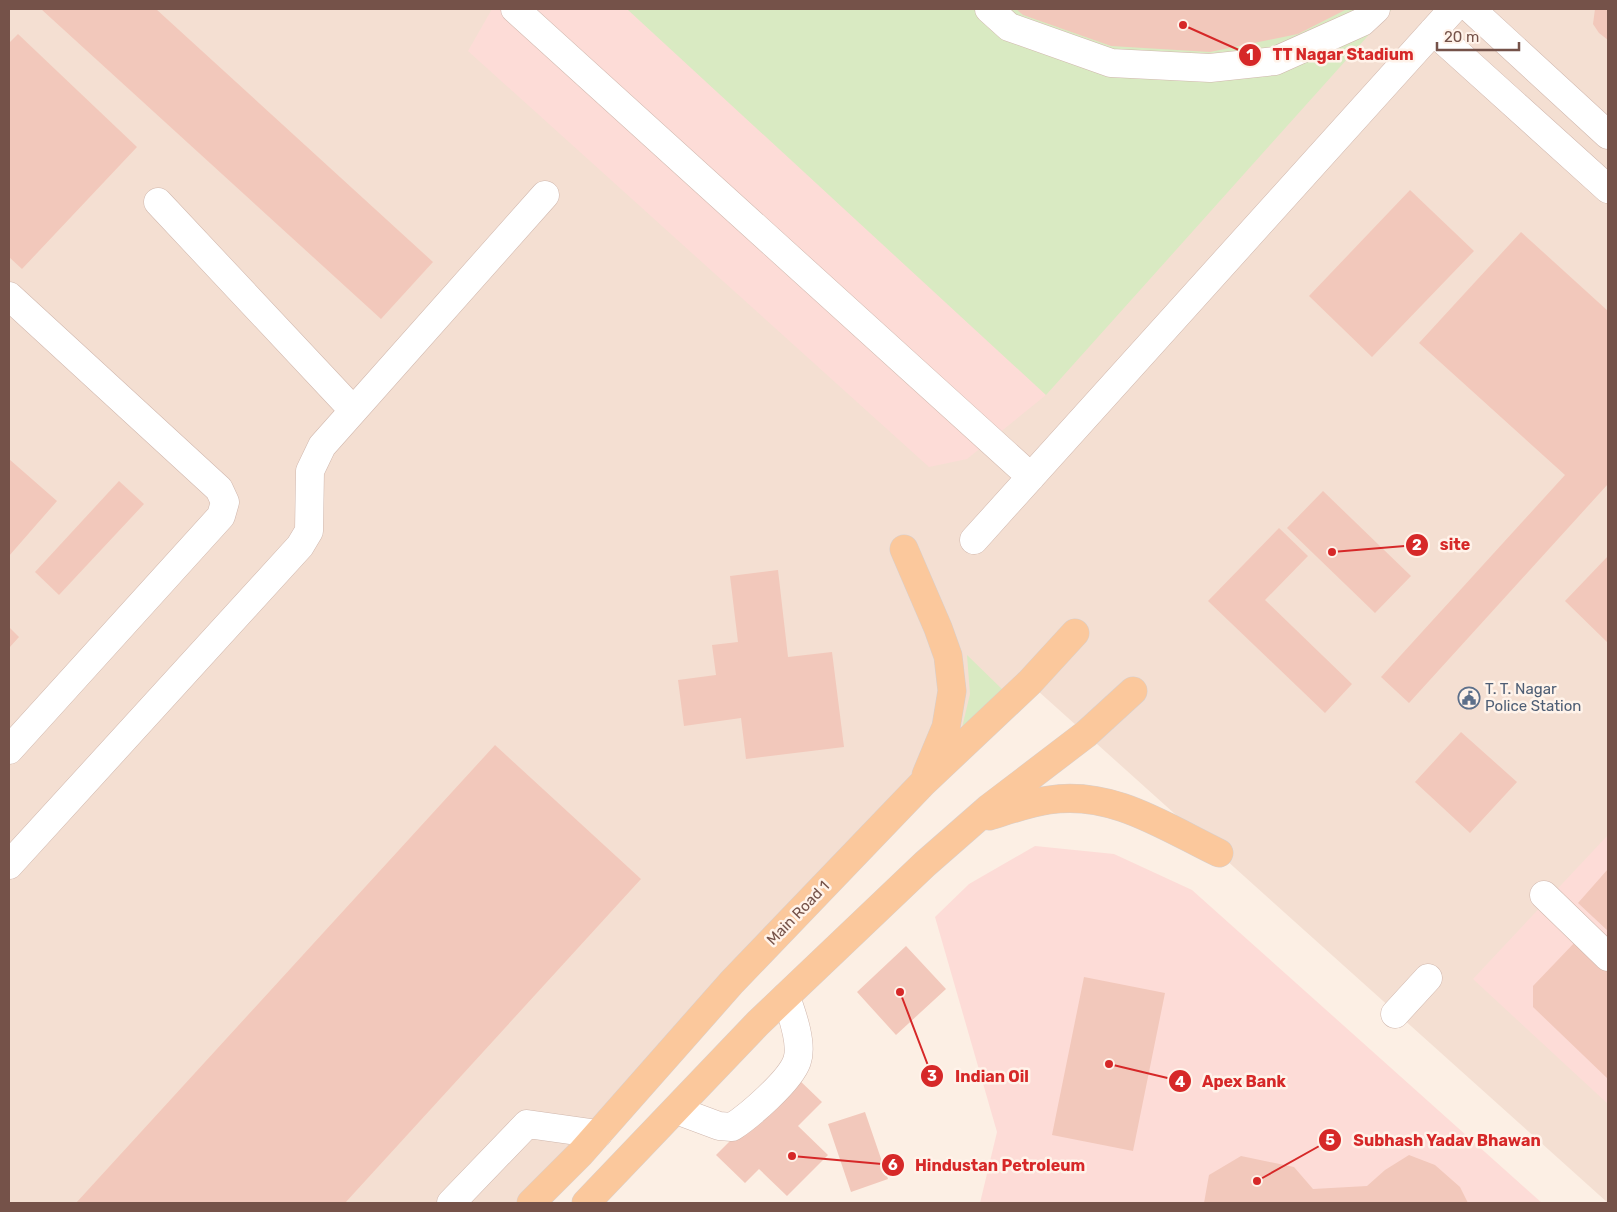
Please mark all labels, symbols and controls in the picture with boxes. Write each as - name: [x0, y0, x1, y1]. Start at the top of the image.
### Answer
- scale bar: [1437, 20, 1520, 52]
- text: 20 m: [1444, 28, 1479, 46]
- callout: TT Nagar Stadium: [1237, 39, 1424, 70]
- text: TT Nagar Stadium: [1272, 45, 1414, 64]
- text: 1: [1246, 46, 1254, 64]
- callout: site: [1405, 529, 1480, 560]
- text: site: [1440, 535, 1470, 554]
- text: 2: [1412, 536, 1422, 554]
- place label: T. T. Nagar Police Station: [1485, 680, 1581, 715]
- public building icon: T. T. Nagar Police Station: [1457, 686, 1481, 710]
- street label: Main Road 1: [763, 877, 833, 949]
- callout: Indian Oil: [920, 1060, 1039, 1091]
- callout: Apex Bank: [1168, 1066, 1296, 1097]
- text: 3: [927, 1067, 937, 1085]
- text: Indian Oil: [955, 1067, 1029, 1086]
- text: Apex Bank: [1202, 1072, 1287, 1091]
- text: 4: [1175, 1073, 1185, 1091]
- callout: Subhash Yadav Bhawan: [1318, 1125, 1551, 1156]
- text: 5: [1325, 1131, 1335, 1149]
- text: Subhash Yadav Bhawan: [1353, 1131, 1541, 1150]
- callout: Hindustan Petroleum: [880, 1149, 1096, 1180]
- text: 6: [888, 1156, 898, 1174]
- text: Hindustan Petroleum: [915, 1156, 1085, 1175]

